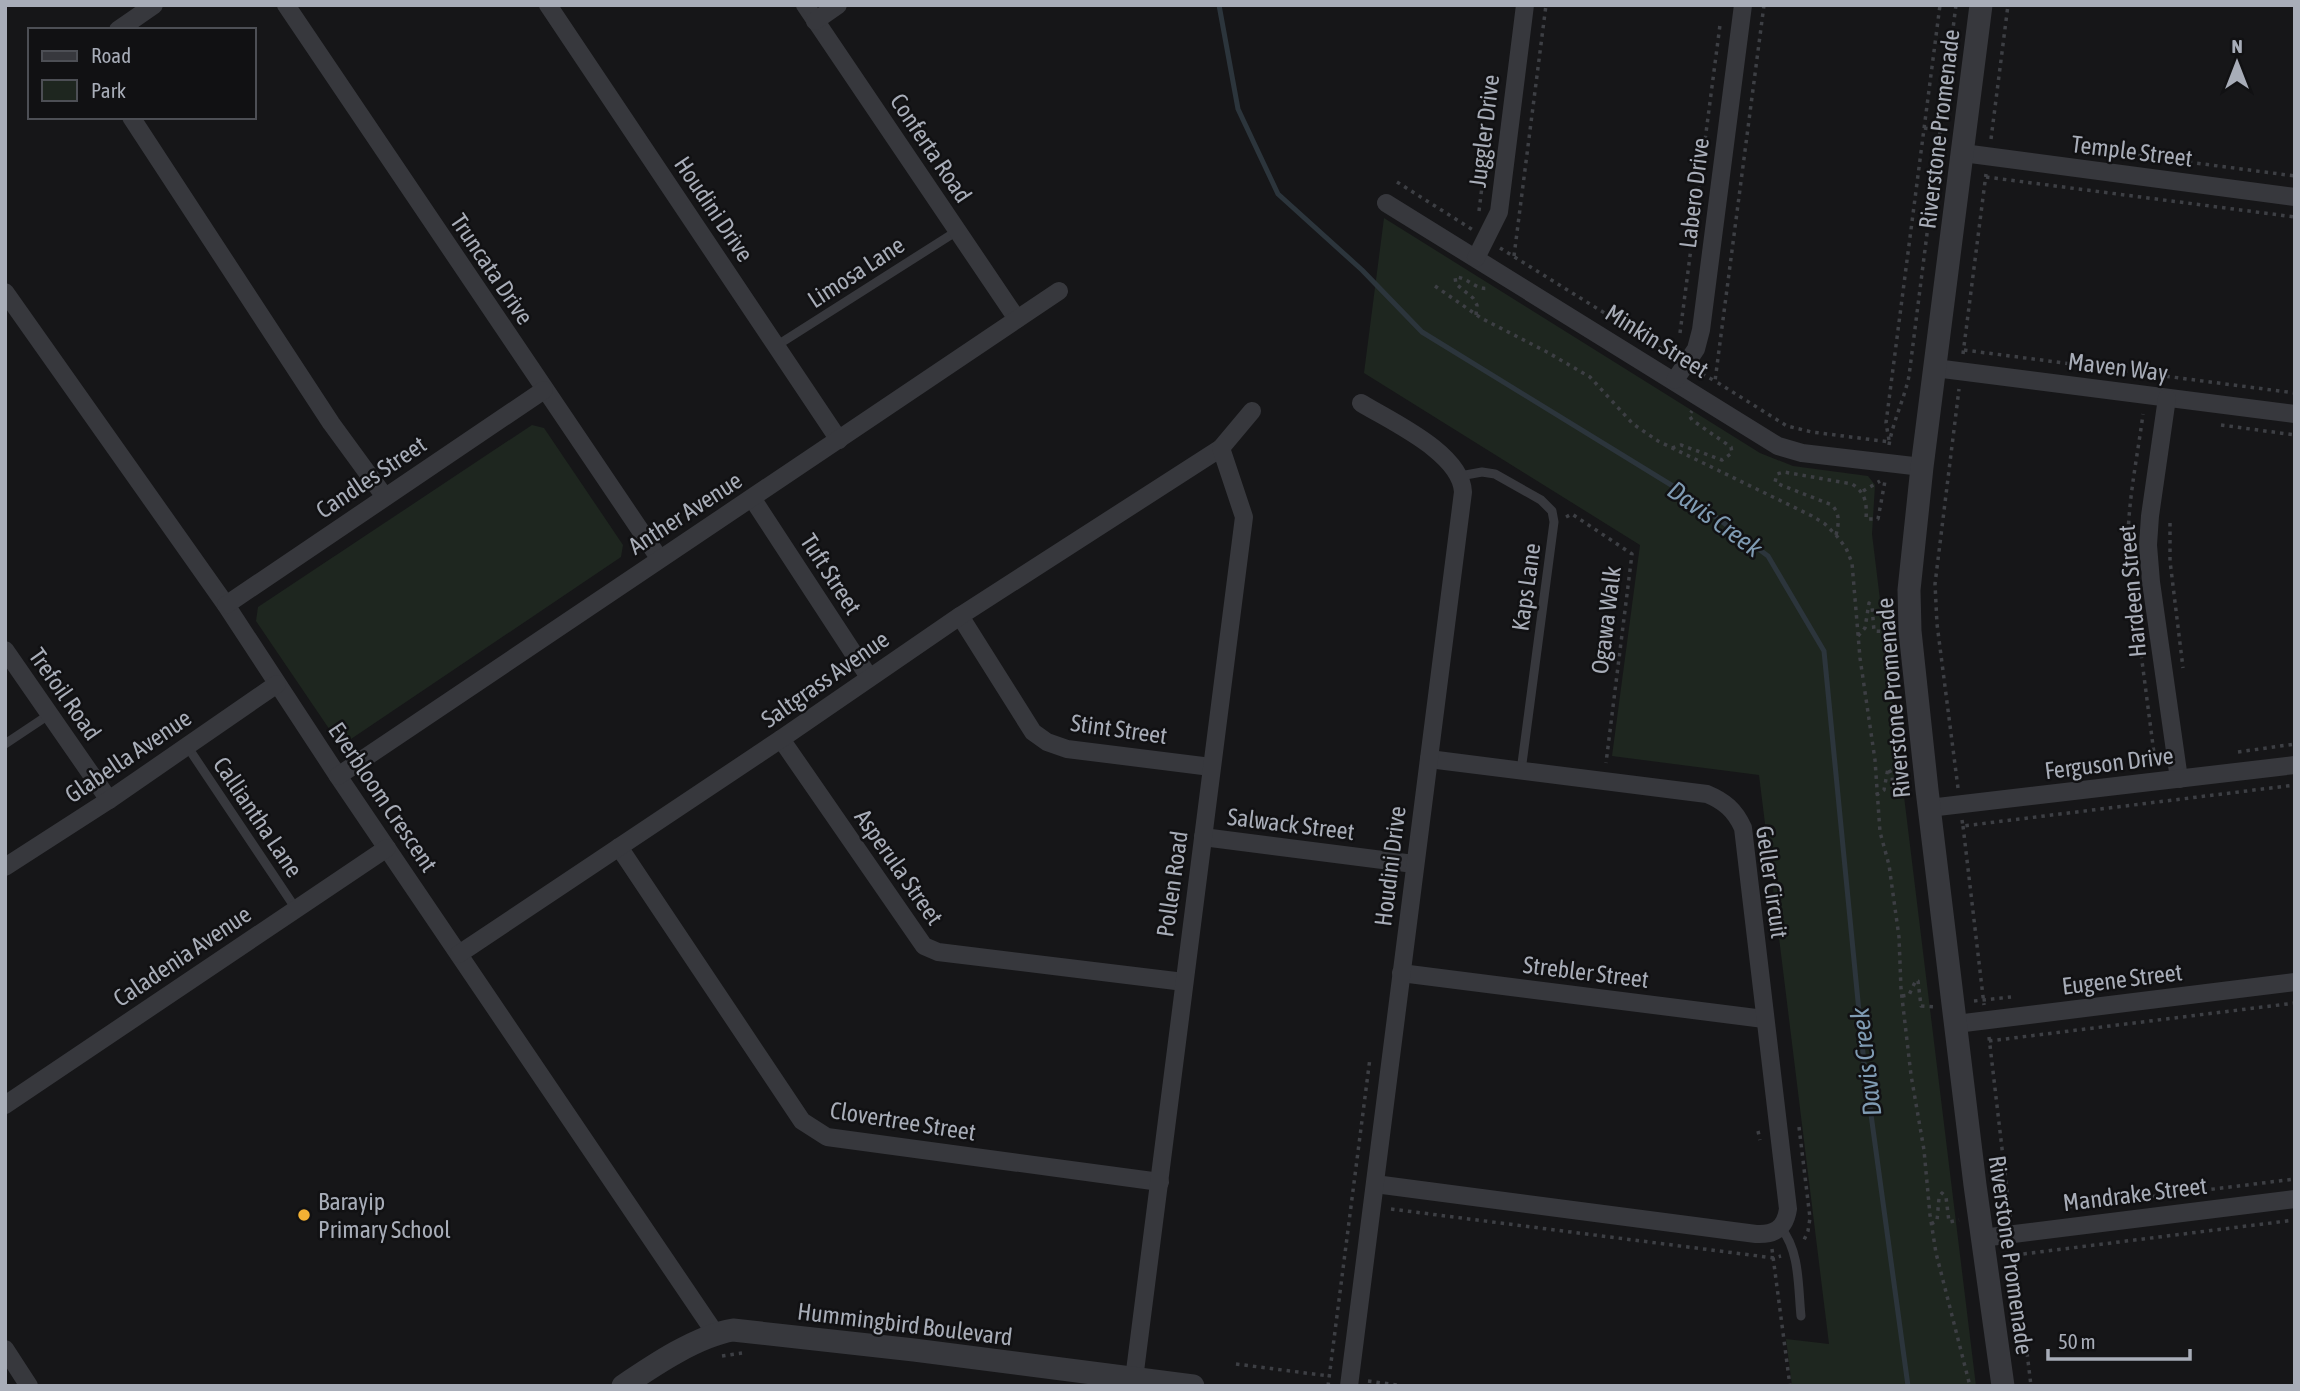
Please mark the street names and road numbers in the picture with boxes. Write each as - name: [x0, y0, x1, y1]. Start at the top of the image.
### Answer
- street label: Riverstone Promenade: [1913, 28, 1965, 230]
- street label: Juggler Drive: [1464, 73, 1504, 189]
- street label: Conferta Road: [885, 89, 977, 207]
- street label: Temple Street: [2070, 130, 2194, 172]
- street label: Labero Drive: [1674, 136, 1714, 250]
- street label: Houdini Drive: [669, 151, 759, 267]
- street label: Truncata Drive: [445, 209, 539, 329]
- street label: Limosa Lane: [803, 231, 909, 313]
- street label: Minkin Street: [1601, 299, 1713, 383]
- street label: Maven Way: [2067, 347, 2170, 387]
- street label: Candles Street: [311, 430, 431, 524]
- street label: Anther Avenue: [623, 466, 747, 560]
- street label: Hardeen Street: [2113, 524, 2151, 658]
- street label: Tuft Street: [795, 529, 867, 619]
- street label: Kaps Lane: [1506, 541, 1546, 633]
- street label: Ogawa Walk: [1586, 564, 1626, 675]
- street label: Riverstone Promenade: [1871, 597, 1915, 799]
- street label: Saltgrass Avenue: [756, 625, 894, 733]
- street label: Trefoil Road: [24, 643, 106, 745]
- street label: Glabella Avenue: [60, 704, 196, 808]
- street label: Stint Street: [1069, 709, 1169, 749]
- street label: Everbloom Crescent: [323, 717, 443, 877]
- street label: Ferguson Drive: [2043, 742, 2175, 784]
- street label: Calliantha Lane: [208, 752, 308, 882]
- street label: Salwack Street: [1226, 803, 1356, 845]
- street label: Asperula Street: [849, 804, 949, 930]
- street label: Houdini Drive: [1369, 804, 1411, 928]
- street label: Geller Circuit: [1751, 824, 1793, 940]
- street label: Pollen Road: [1151, 829, 1193, 939]
- street label: Caladenia Avenue: [108, 900, 256, 1012]
- street label: Strebler Street: [1522, 951, 1650, 993]
- street label: Eugene Street: [2060, 958, 2184, 1000]
- street label: Clovertree Street: [828, 1096, 978, 1146]
- street label: Riverstone Promenade: [1984, 1154, 2038, 1356]
- street label: Mandrake Street: [2061, 1172, 2209, 1216]
- street label: Hummingbird Boulevard: [796, 1297, 1014, 1351]

